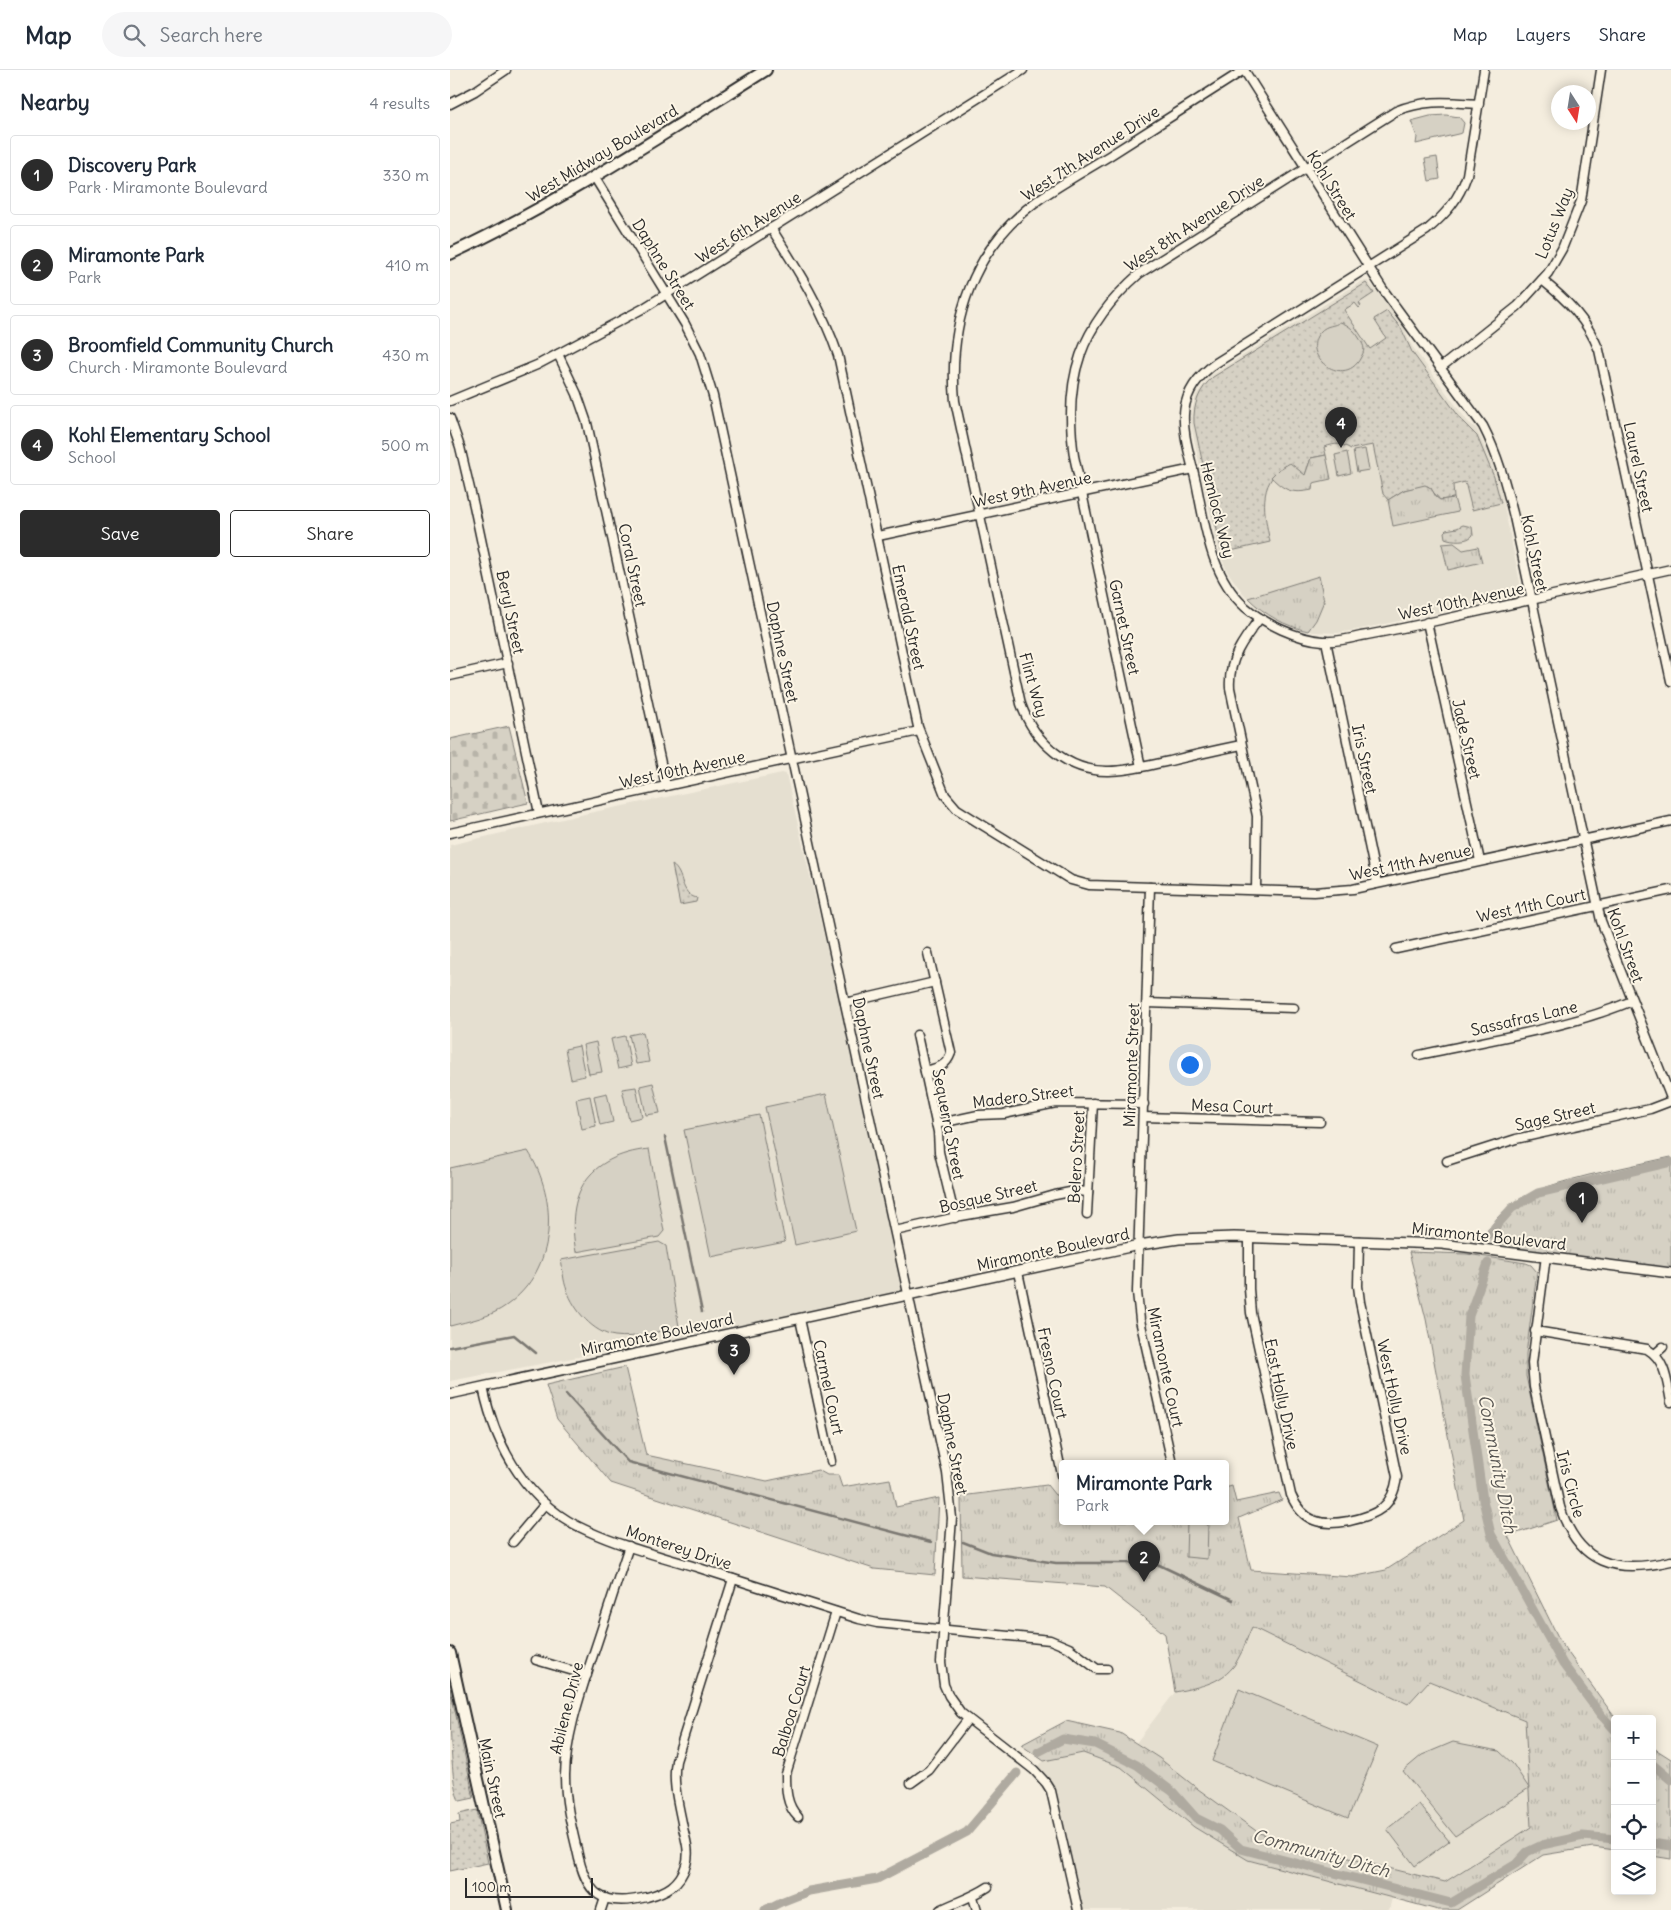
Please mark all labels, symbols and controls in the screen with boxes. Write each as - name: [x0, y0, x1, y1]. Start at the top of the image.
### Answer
- search box: [102, 12, 452, 57]
- text: Map: [25, 20, 72, 50]
- icon: search: [120, 21, 148, 49]
- text: Search here: [160, 23, 263, 47]
- text: Map: [1452, 23, 1487, 46]
- text: Layers: [1515, 23, 1571, 46]
- text: Share: [1599, 23, 1646, 46]
- north arrow: [1551, 85, 1596, 130]
- text: Nearby: [20, 89, 90, 116]
- text: 4 results: [369, 93, 430, 113]
- street label: West Midway Boulevard: [523, 100, 681, 206]
- street label: West 7th Avenue Drive: [1017, 101, 1163, 205]
- street label: Kohl Street: [1303, 147, 1361, 224]
- text: Discovery Park: [68, 153, 196, 177]
- text: 1: [34, 165, 40, 185]
- text: 330 m: [382, 165, 429, 185]
- street label: West 8th Avenue Drive: [1121, 170, 1267, 276]
- text: Park · Miramonte Boulevard: [68, 177, 268, 197]
- street label: Lotus Way: [1531, 184, 1577, 262]
- street label: West 6th Avenue: [692, 187, 804, 267]
- street label: Daphne Street: [628, 215, 700, 314]
- text: Miramonte Park: [68, 243, 204, 267]
- text: 2: [33, 255, 41, 275]
- text: 410 m: [385, 255, 429, 275]
- text: Park: [68, 267, 101, 287]
- text: Broomfield Community Church: [68, 333, 334, 357]
- text: 3: [32, 345, 42, 365]
- text: 430 m: [382, 345, 429, 365]
- text: Church · Miramonte Boulevard: [68, 357, 287, 377]
- pin: 4: [1325, 407, 1357, 448]
- street label: Laurel Street: [1620, 420, 1658, 515]
- text: Kohl Elementary School: [68, 423, 270, 447]
- text: 4: [32, 435, 42, 455]
- text: 500 m: [381, 435, 429, 455]
- text: School: [68, 447, 116, 467]
- street label: Hemlock Way: [1196, 460, 1240, 560]
- street label: West 9th Avenue: [971, 467, 1093, 511]
- button: Save: [20, 510, 220, 557]
- button: Share: [230, 510, 430, 557]
- street label: Kohl Street: [1517, 513, 1553, 594]
- street label: Coral Street: [614, 521, 652, 609]
- street label: Emerald Street: [888, 563, 930, 672]
- street label: Beryl Street: [492, 568, 530, 656]
- street label: Garnet Street: [1105, 577, 1145, 677]
- street label: West 10th Avenue: [1396, 578, 1526, 624]
- street label: Daphne Street: [762, 599, 804, 705]
- street label: Flint Way: [1015, 650, 1053, 720]
- street label: Jade Street: [1448, 697, 1486, 782]
- street label: Iris Street: [1348, 722, 1382, 796]
- street label: West 10th Avenue: [617, 746, 747, 792]
- street label: West 11th Avenue: [1347, 839, 1473, 885]
- street label: West 11th Court: [1475, 884, 1588, 926]
- street label: Kohl Street: [1603, 905, 1649, 986]
- street label: Daphne Street: [848, 995, 890, 1101]
- street label: Sassafras Lane: [1469, 996, 1579, 1040]
- street label: Miramonte Street: [1119, 1002, 1143, 1128]
- your location: [1177, 1052, 1203, 1078]
- street label: Sequerra Street: [928, 1067, 970, 1182]
- street label: Madero Street: [971, 1080, 1075, 1112]
- street label: Mesa Court: [1191, 1095, 1274, 1117]
- street label: Sage Street: [1513, 1097, 1598, 1135]
- street label: Belero Street: [1064, 1109, 1088, 1204]
- street label: Bosque Street: [937, 1175, 1040, 1217]
- pin: 1: [1566, 1182, 1598, 1223]
- street label: Miramonte Boulevard: [1411, 1218, 1567, 1254]
- street label: Miramonte Boulevard: [975, 1223, 1131, 1275]
- street label: Miramonte Court: [1143, 1305, 1189, 1430]
- street label: Miramonte Boulevard: [579, 1308, 735, 1360]
- street label: Fresno Court: [1034, 1325, 1073, 1421]
- pin: 3: [718, 1334, 750, 1375]
- street label: East Holly Drive: [1260, 1337, 1304, 1451]
- street label: West Holly Drive: [1373, 1337, 1417, 1457]
- street label: Carmel Court: [809, 1338, 849, 1437]
- street label: Daphne Street: [933, 1391, 973, 1497]
- water label: Community Ditch: [1473, 1392, 1523, 1536]
- street label: Iris Circle: [1552, 1448, 1590, 1520]
- popup: [1059, 1460, 1229, 1525]
- text: Miramonte Park: [1076, 1471, 1212, 1495]
- text: Park: [1076, 1495, 1109, 1515]
- street label: Monterey Drive: [623, 1520, 735, 1574]
- pin: 2: [1128, 1541, 1160, 1582]
- street label: Abilene Drive: [545, 1660, 587, 1756]
- street label: Balboa Court: [768, 1662, 815, 1759]
- map controls: [1611, 1715, 1656, 1895]
- button: +: [1611, 1715, 1656, 1760]
- street label: Main Street: [475, 1736, 511, 1820]
- button: −: [1611, 1760, 1656, 1805]
- button: locate: [1611, 1805, 1656, 1850]
- water label: Community Ditch: [1250, 1824, 1393, 1883]
- button: layers: [1611, 1850, 1656, 1895]
- scale bar: [465, 1875, 592, 1898]
- text: 100 m: [472, 1878, 512, 1896]

